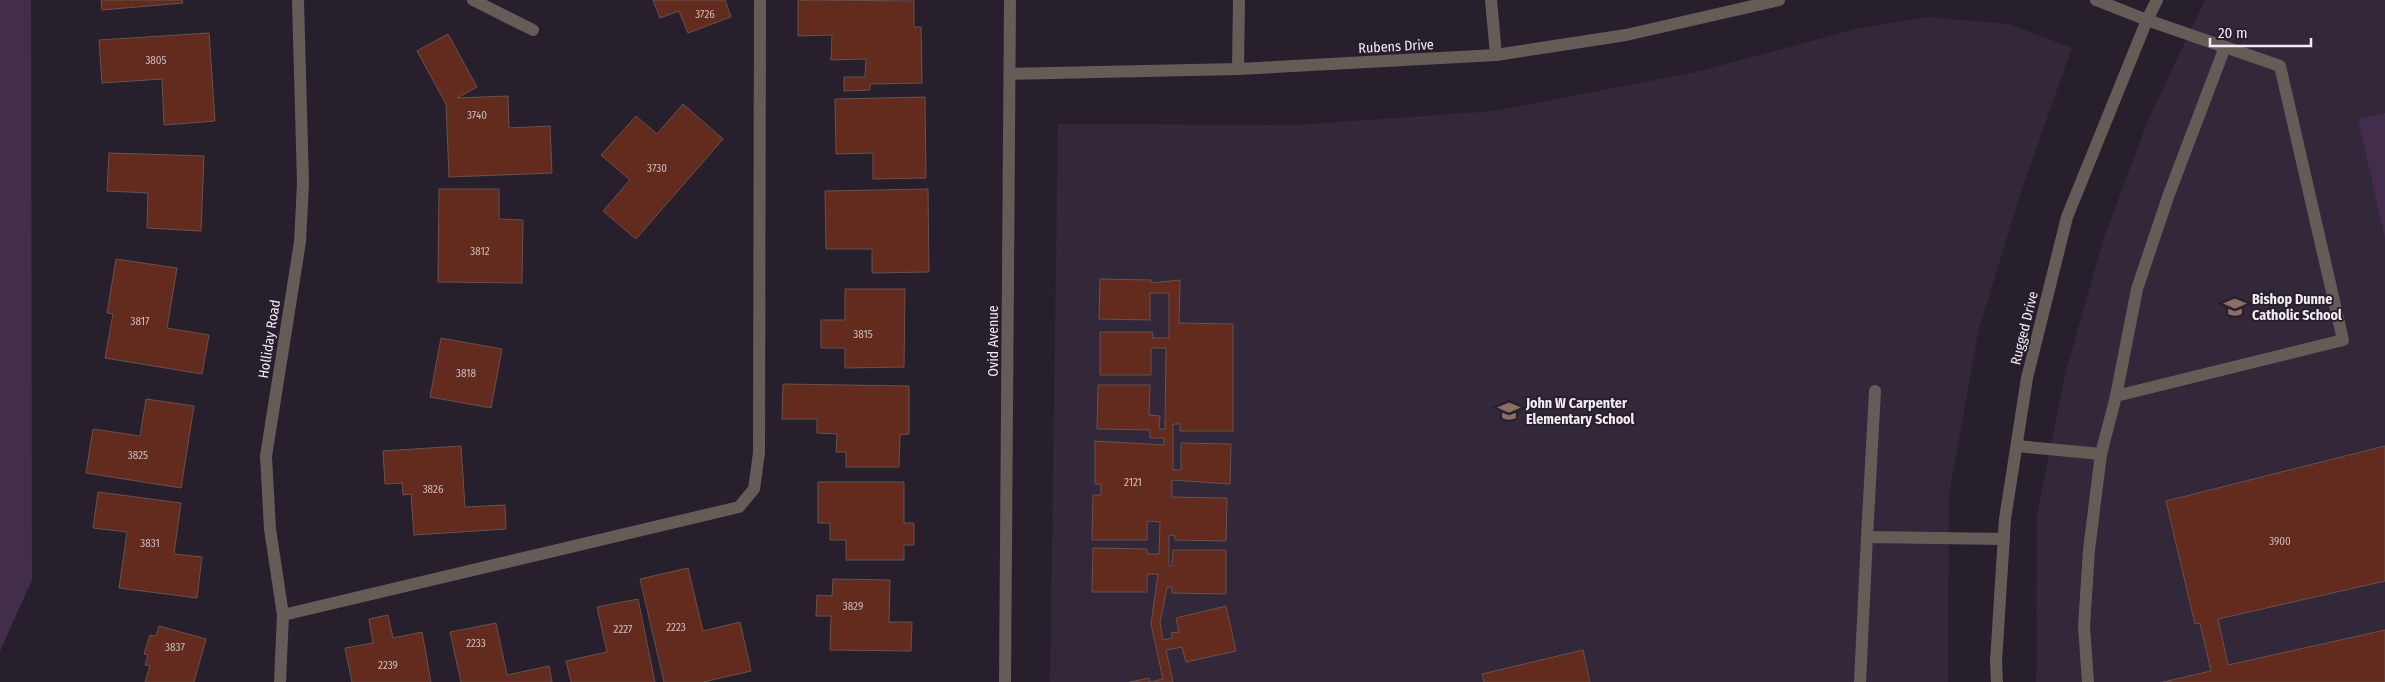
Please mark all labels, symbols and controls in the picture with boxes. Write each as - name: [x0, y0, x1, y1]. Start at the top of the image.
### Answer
- house number: 3726: [695, 8, 715, 21]
- scale bar: [2210, 15, 2311, 47]
- text: 20 m: [2218, 24, 2248, 42]
- street label: Rubens Drive: [1358, 36, 1434, 57]
- house number: 3805: [145, 54, 167, 67]
- house number: 3740: [467, 109, 487, 122]
- house number: 3730: [647, 162, 667, 175]
- house number: 3812: [470, 245, 490, 258]
- street label: Rugged Drive: [2007, 289, 2042, 367]
- place label: Bishop Dunne Catholic School: [2252, 291, 2342, 324]
- school or university icon: Bishop Dunne Catholic School: [2222, 294, 2248, 320]
- street label: Holliday Road: [255, 298, 284, 380]
- street label: Ovid Avenue: [985, 305, 1002, 377]
- house number: 3817: [131, 315, 150, 328]
- house number: 3815: [853, 328, 873, 341]
- house number: 3818: [456, 367, 476, 380]
- place label: John W Carpenter Elementary School: [1525, 395, 1635, 428]
- school or university icon: John W Carpenter Elementary School: [1496, 398, 1522, 424]
- house number: 3825: [128, 449, 148, 462]
- house number: 2121: [1124, 476, 1142, 489]
- house number: 3826: [423, 483, 444, 496]
- house number: 3900: [2269, 535, 2291, 548]
- house number: 3831: [140, 537, 160, 550]
- house number: 3829: [843, 600, 863, 613]
- house number: 2223: [666, 621, 686, 634]
- house number: 2227: [614, 623, 633, 636]
- house number: 2233: [466, 637, 486, 650]
- house number: 3837: [165, 641, 185, 654]
- house number: 2239: [378, 659, 398, 672]

